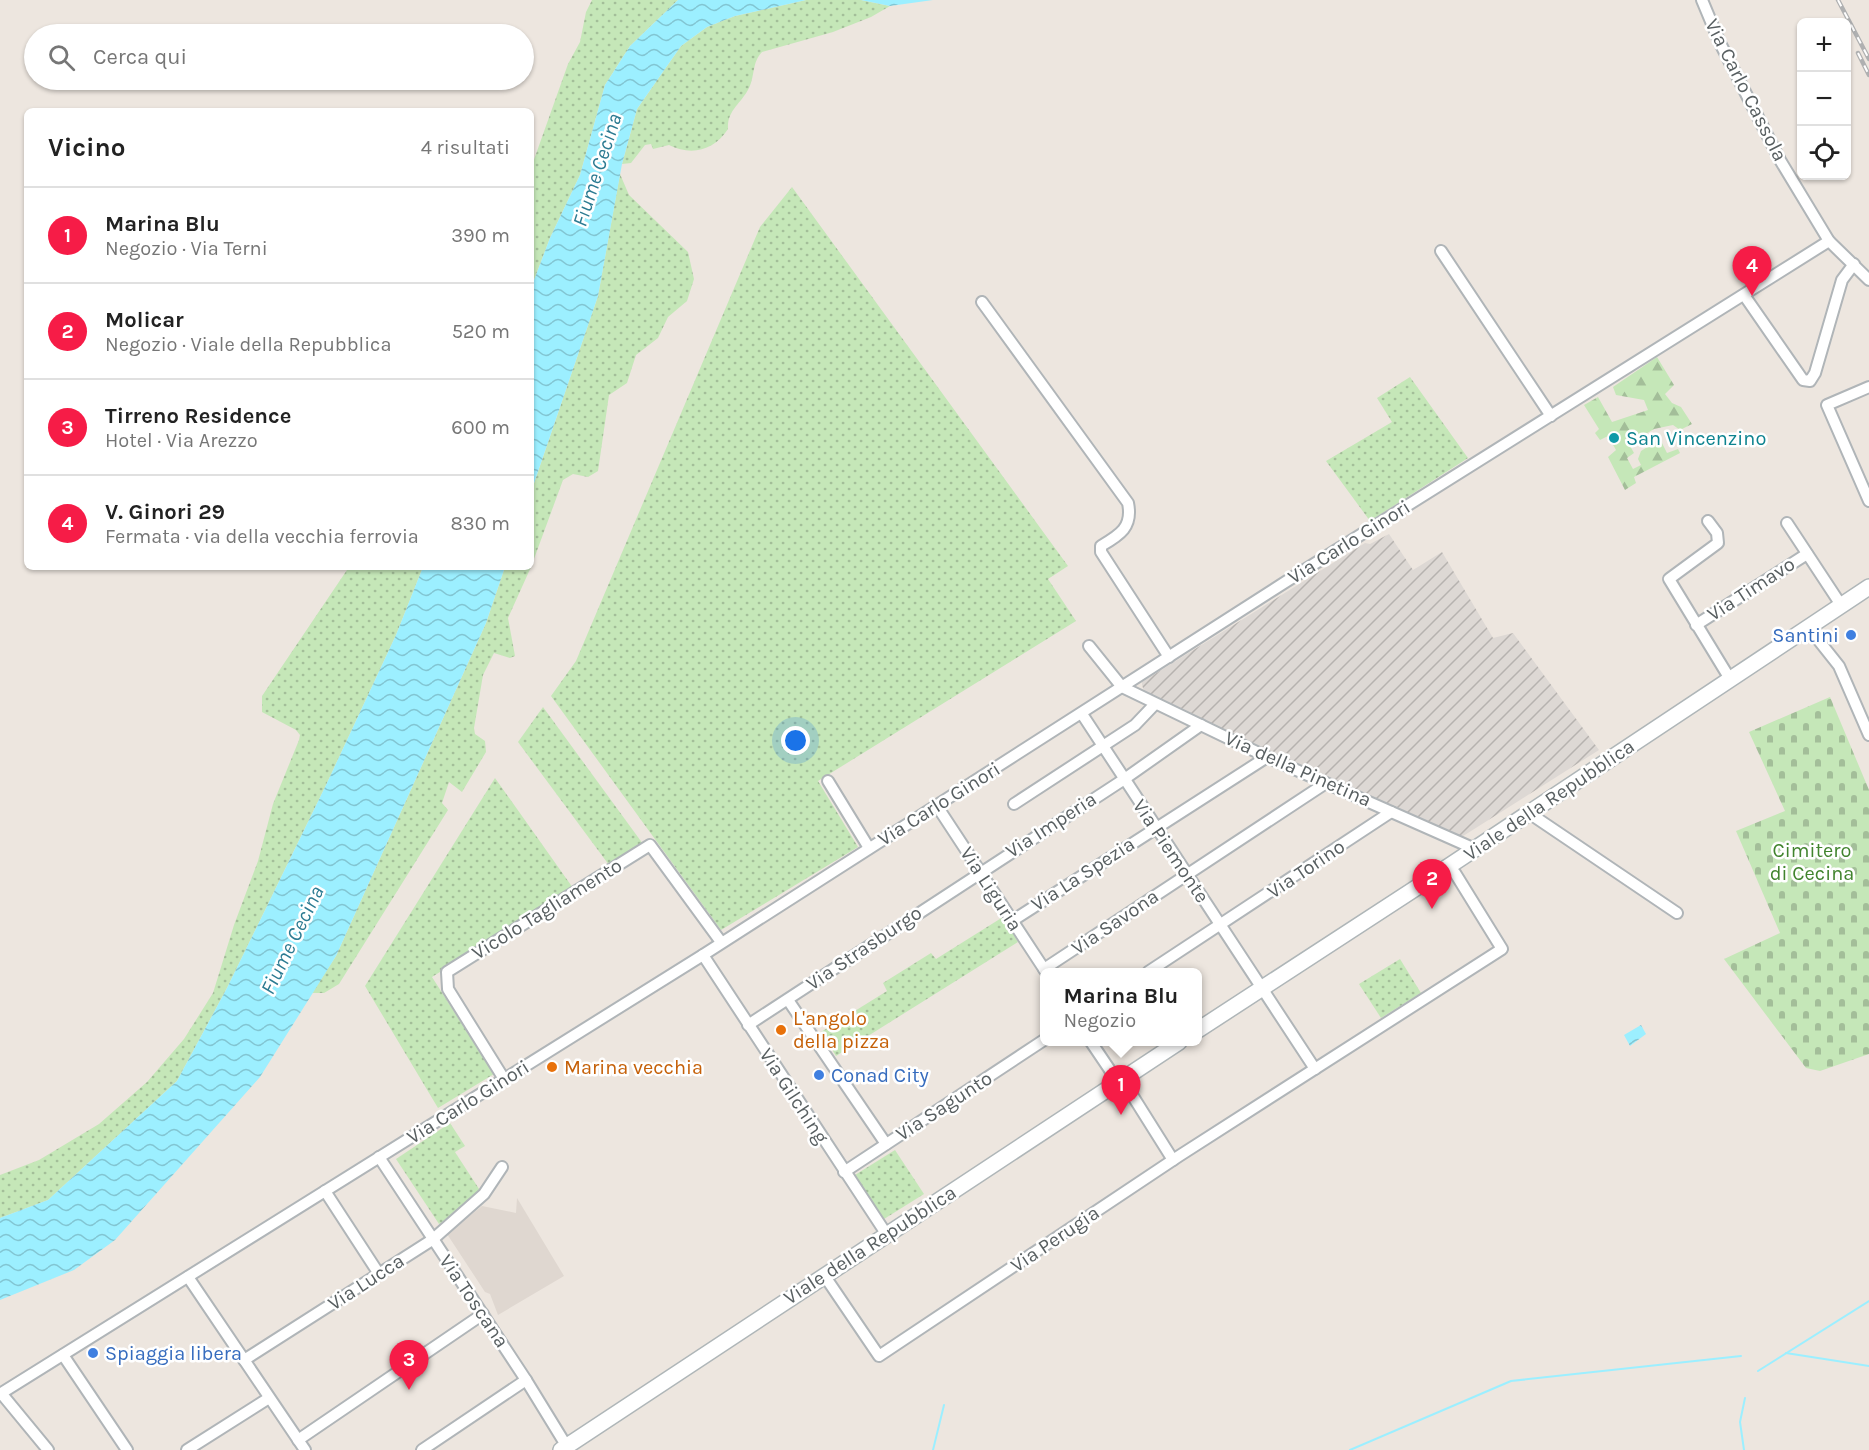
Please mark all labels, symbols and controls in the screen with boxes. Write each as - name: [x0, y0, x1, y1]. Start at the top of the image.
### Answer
- street label: Via Carlo Cassola: [1700, 15, 1792, 165]
- map controls: [1797, 18, 1851, 180]
- button: +: [1797, 18, 1851, 72]
- search box: [24, 24, 534, 90]
- icon: search: [45, 41, 78, 74]
- text: Cerca qui: [93, 44, 187, 70]
- button: −: [1797, 72, 1851, 126]
- water label: Fiume Cecina: [567, 110, 627, 230]
- button: locate: [1797, 126, 1851, 180]
- text: Vicino: [48, 132, 125, 163]
- text: 4 risultati: [421, 136, 510, 159]
- text: Marina Blu: [105, 211, 220, 237]
- text: 1: [64, 224, 71, 247]
- text: 390 m: [451, 224, 510, 247]
- text: Negozio · Via Terni: [105, 237, 268, 260]
- pin: 4: [1732, 246, 1772, 296]
- text: Molicar: [105, 307, 184, 333]
- text: 2: [61, 320, 74, 343]
- text: 520 m: [452, 320, 510, 343]
- text: Negozio · Viale della Repubblica: [105, 333, 391, 356]
- text: Tirreno Residence: [105, 403, 291, 429]
- text: 3: [61, 416, 74, 439]
- text: 600 m: [451, 416, 510, 439]
- place label: San Vincenzino: [1626, 427, 1766, 450]
- text: Hotel · Via Arezzo: [105, 429, 258, 452]
- marker: San Vincenzino: [1607, 431, 1621, 445]
- street label: Via Carlo Ginori: [1284, 495, 1414, 589]
- text: V. Ginori 29: [105, 499, 225, 525]
- text: 4: [62, 512, 73, 535]
- text: 830 m: [451, 512, 510, 535]
- text: Fermata · via della vecchia ferrovia: [105, 525, 419, 548]
- street label: Via Timavo: [1703, 552, 1799, 626]
- place label: Santini: [1772, 624, 1839, 647]
- marker: Santini: [1844, 628, 1858, 642]
- your location: [781, 726, 810, 755]
- street label: Via della Pinetina: [1221, 726, 1375, 812]
- street label: Viale della Repubblica: [1459, 734, 1639, 866]
- street label: Via Carlo Ginori: [874, 757, 1004, 851]
- street label: Via Imperia: [1001, 787, 1101, 863]
- street label: Via Piemonte: [1128, 795, 1214, 907]
- street label: Via La Spezia: [1027, 832, 1139, 916]
- street label: Via Torino: [1263, 835, 1349, 903]
- park label: Cimitero di Cecina: [1770, 839, 1854, 885]
- street label: Via Liguria: [955, 843, 1027, 935]
- street label: Vicolo Tagliamento: [468, 854, 626, 964]
- pin: 2: [1412, 860, 1452, 909]
- water label: Fiume Cecina: [255, 882, 329, 998]
- street label: Via Savona: [1067, 884, 1163, 960]
- street label: Via Strasburgo: [802, 901, 926, 995]
- popup: [1040, 968, 1202, 1046]
- text: Marina Blu: [1064, 983, 1178, 1009]
- place label: L'angolo della pizza: [793, 1007, 890, 1053]
- text: Negozio: [1064, 1009, 1136, 1032]
- marker: L'angolo della pizza: [774, 1023, 788, 1037]
- street label: Via Gilching: [755, 1044, 833, 1148]
- street label: Via Carlo Ginori: [403, 1055, 533, 1149]
- place label: Marina vecchia: [564, 1056, 703, 1079]
- marker: Marina vecchia: [545, 1060, 559, 1074]
- place label: Conad City: [831, 1064, 929, 1087]
- street label: Via Sagunto: [892, 1066, 996, 1146]
- pin: 1: [1102, 1066, 1140, 1115]
- marker: Conad City: [812, 1068, 826, 1082]
- street label: Viale della Repubblica: [780, 1181, 960, 1309]
- street label: Via Perugia: [1006, 1201, 1104, 1277]
- street label: Via Lucca: [324, 1249, 408, 1315]
- street label: Via Toscana: [434, 1250, 514, 1352]
- pin: 3: [390, 1340, 428, 1390]
- place label: Spiaggia libera: [105, 1342, 242, 1365]
- marker: Spiaggia libera: [86, 1346, 100, 1360]

